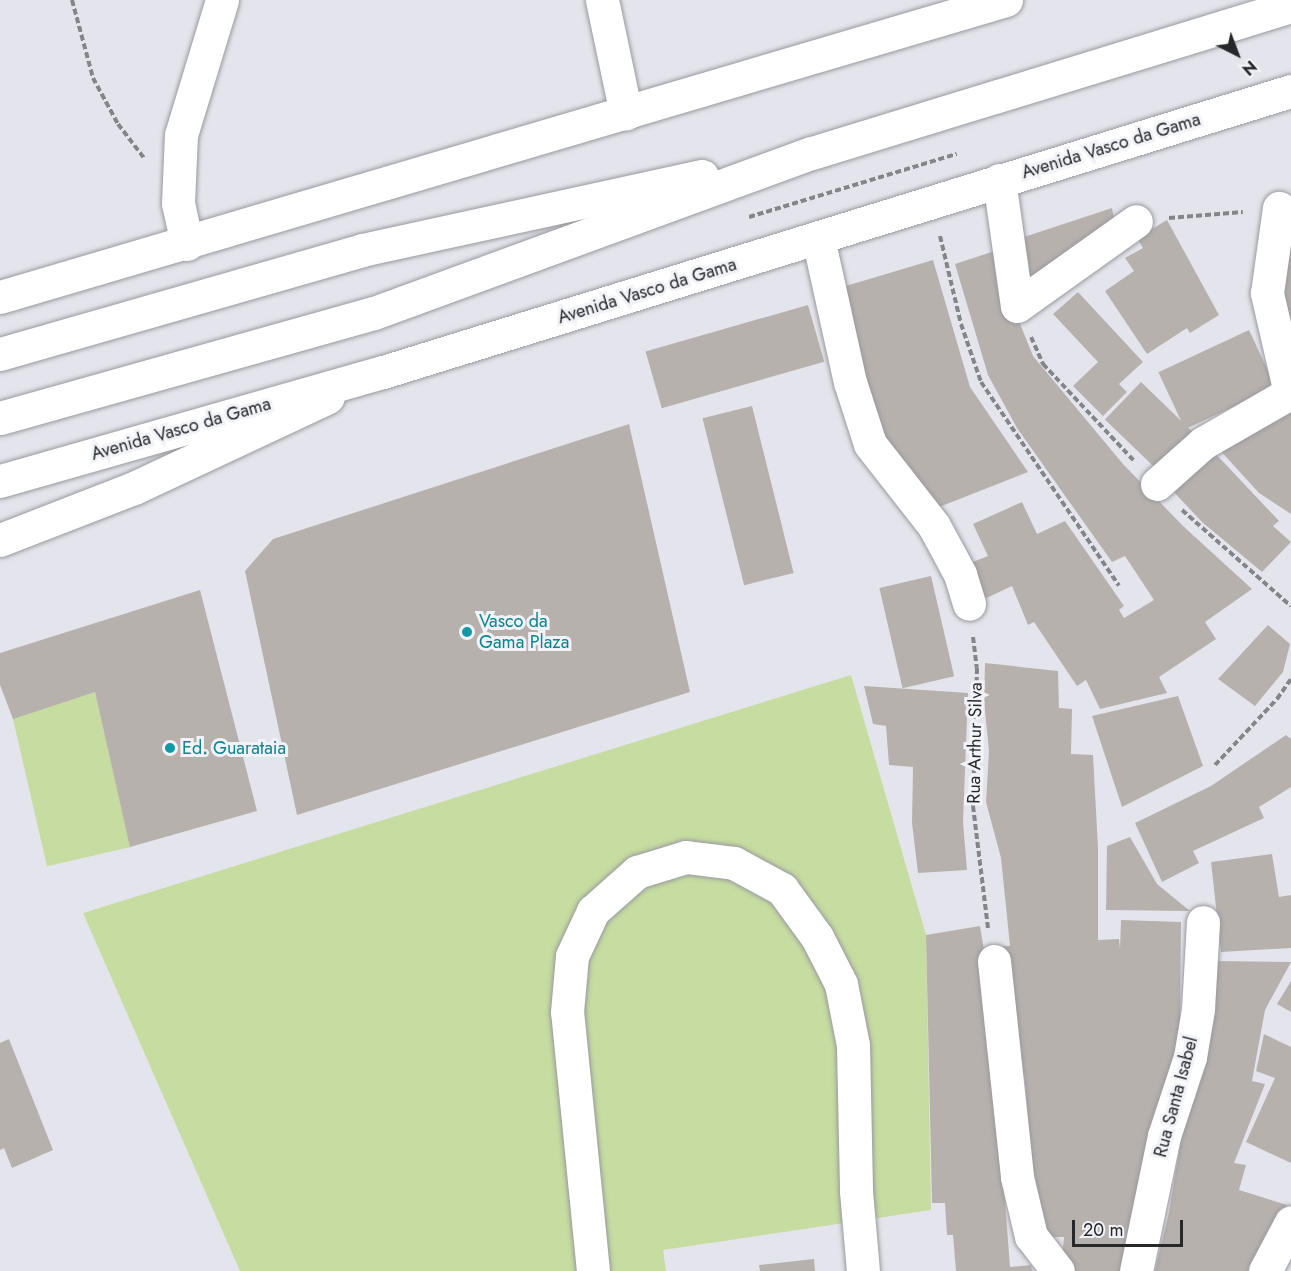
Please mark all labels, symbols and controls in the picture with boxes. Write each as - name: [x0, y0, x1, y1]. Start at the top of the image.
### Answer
- north arrow: [1207, 24, 1267, 84]
- text: N: [1237, 55, 1262, 81]
- street label: Avenida Vasco da Gama: [1019, 109, 1203, 183]
- street label: Avenida Vasco da Gama: [555, 254, 739, 328]
- street label: Avenida Vasco da Gama: [89, 393, 273, 465]
- place label: Vasco da Gama Plaza: [479, 611, 569, 654]
- marker: Vasco da Gama Plaza: [460, 625, 474, 639]
- street label: Rua Arthur Silva: [963, 682, 987, 804]
- place label: Ed. Guarataia: [182, 737, 286, 759]
- marker: Ed. Guarataia: [163, 741, 177, 755]
- street label: Rua Santa Isabel: [1150, 1034, 1202, 1160]
- scale bar: [1075, 1208, 1186, 1246]
- text: 20 m: [1083, 1217, 1123, 1243]

